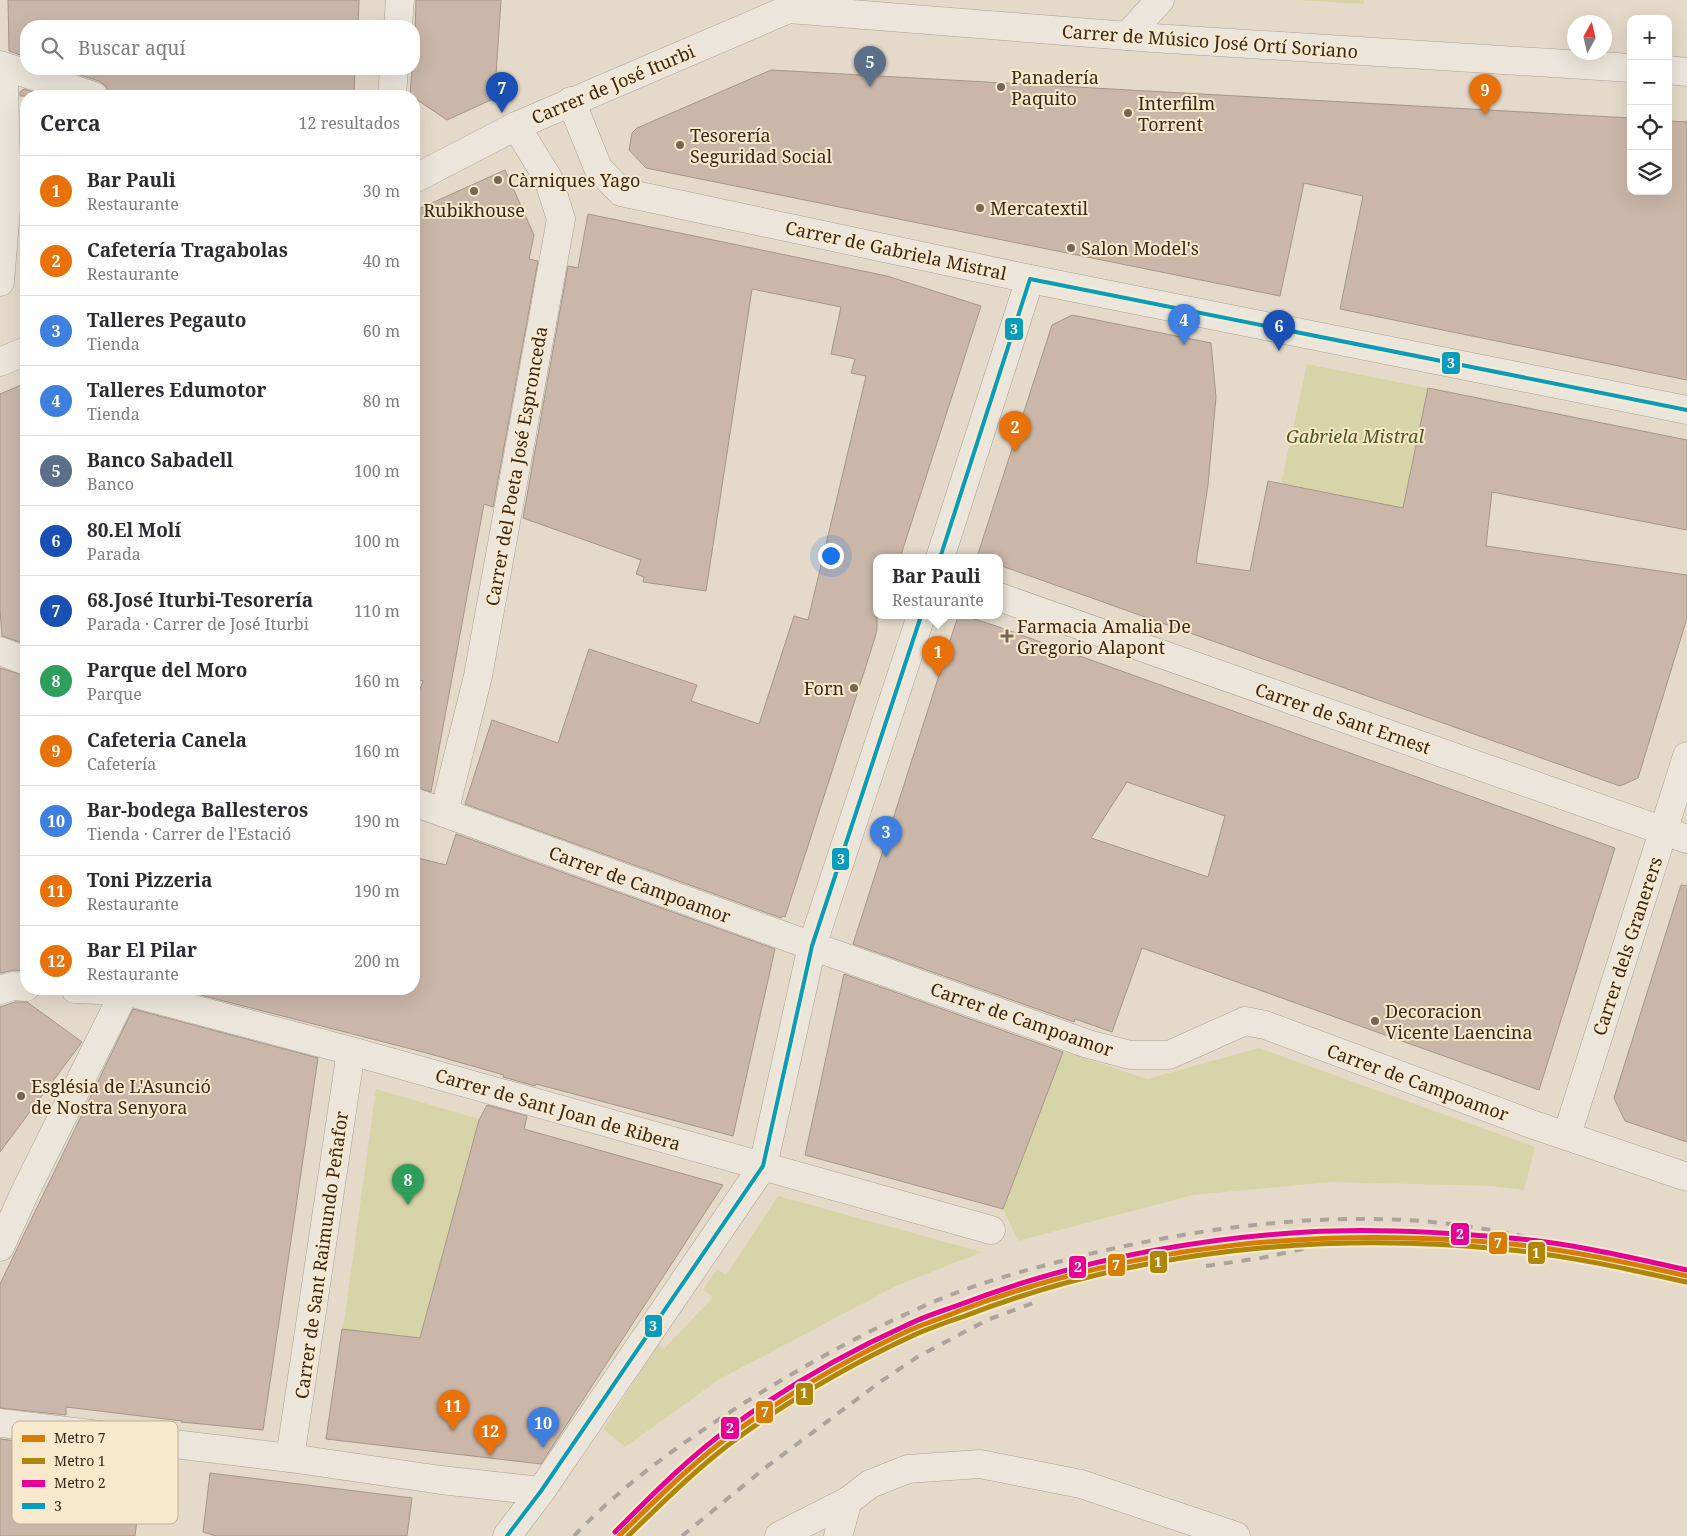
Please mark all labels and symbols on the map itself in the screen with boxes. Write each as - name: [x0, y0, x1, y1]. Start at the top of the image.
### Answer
- north arrow: [1567, 15, 1612, 60]
- street label: Carrer de Músico José Ortí Soriano: [1061, 19, 1359, 63]
- street label: Carrer de José Iturbi: [528, 39, 699, 129]
- pin: 5: [854, 46, 886, 87]
- place label: Panadería Paquito: [1011, 65, 1099, 110]
- pin: 7: [486, 72, 518, 113]
- pin: 9: [1469, 74, 1501, 115]
- marker: Panadería Paquito: [995, 81, 1007, 93]
- place label: Interfilm Torrent: [1138, 91, 1215, 136]
- marker: Interfilm Torrent: [1122, 107, 1134, 119]
- place label: Tesorería Seguridad Social: [690, 123, 833, 168]
- marker: Tesorería Seguridad Social: [674, 139, 686, 151]
- place label: Càrniques Yago: [508, 168, 640, 192]
- marker: Càrniques Yago: [492, 174, 504, 186]
- marker: Rubikhouse: [468, 185, 480, 197]
- place label: Mercatextil: [990, 196, 1088, 220]
- place label: Rubikhouse: [423, 198, 525, 222]
- marker: Mercatextil: [974, 202, 986, 214]
- street label: Carrer de Gabriela Mistral: [783, 215, 1009, 285]
- place label: Salon Model's: [1081, 236, 1199, 260]
- marker: Salon Model's: [1065, 242, 1077, 254]
- pin: 4: [1168, 304, 1200, 345]
- pin: 6: [1263, 310, 1295, 351]
- line badge: 3: [1004, 317, 1024, 341]
- text: 3: [1010, 319, 1018, 338]
- street label: Carrer del Poeta José Espronceda: [480, 324, 552, 608]
- line badge: 3: [1441, 351, 1461, 375]
- text: 3: [1447, 353, 1455, 372]
- pin: 2: [999, 411, 1031, 452]
- park label: Gabriela Mistral: [1286, 424, 1425, 448]
- your location: [818, 543, 844, 569]
- place label: Farmacia Amalia De Gregorio Alapont: [1017, 614, 1191, 659]
- marker: Farmacia Amalia De Gregorio Alapont: [1001, 630, 1013, 642]
- pin: 1: [922, 636, 954, 677]
- place label: Forn: [804, 676, 844, 700]
- street label: Carrer de Sant Ernest: [1252, 677, 1434, 759]
- marker: Forn: [848, 682, 860, 694]
- pin: 3: [870, 816, 902, 857]
- street label: Carrer de Campoamor: [546, 840, 735, 928]
- line badge: 3: [831, 847, 850, 871]
- text: 3: [837, 849, 845, 868]
- street label: Carrer dels Granerers: [1587, 853, 1667, 1039]
- street label: Carrer de Campoamor: [927, 976, 1117, 1062]
- place label: Decoracion Vicente Laencina: [1385, 999, 1533, 1044]
- marker: Decoracion Vicente Laencina: [1369, 1015, 1381, 1027]
- street label: Carrer de Campoamor: [1324, 1038, 1513, 1126]
- street label: Carrer de Sant Joan de Ribera: [433, 1062, 683, 1156]
- place label: Església de L'Asunció de Nostra Senyora: [31, 1074, 211, 1119]
- marker: Església de L'Asunció de Nostra Senyora: [15, 1090, 27, 1102]
- street label: Carrer de Sant Raimundo Peñafor: [289, 1109, 353, 1400]
- pin: 8: [392, 1164, 424, 1205]
- line badge: 2: [1450, 1222, 1470, 1246]
- text: 2: [1456, 1224, 1464, 1243]
- line badge: 7: [1488, 1231, 1508, 1255]
- text: 7: [1494, 1233, 1502, 1252]
- line badge: 1: [1527, 1241, 1546, 1265]
- text: 1: [1532, 1243, 1540, 1262]
- line badge: 1: [1149, 1250, 1168, 1274]
- text: 1: [1154, 1252, 1162, 1271]
- line badge: 7: [1107, 1253, 1126, 1277]
- line badge: 2: [1068, 1255, 1087, 1279]
- text: 7: [1112, 1255, 1120, 1274]
- text: 2: [1074, 1257, 1082, 1276]
- line badge: 3: [644, 1314, 663, 1338]
- text: 3: [649, 1316, 657, 1335]
- line badge: 1: [795, 1382, 814, 1406]
- text: 1: [800, 1383, 808, 1402]
- pin: 11: [437, 1390, 469, 1431]
- line badge: 7: [755, 1400, 774, 1424]
- text: 7: [761, 1402, 769, 1421]
- pin: 10: [527, 1407, 559, 1448]
- pin: 12: [474, 1415, 506, 1456]
- line badge: 2: [720, 1416, 740, 1440]
- text: 2: [726, 1418, 734, 1437]
- legend: [12, 1421, 178, 1524]
- text: Metro 7: [54, 1428, 106, 1447]
- text: Metro 1: [54, 1451, 106, 1470]
- text: Metro 2: [54, 1473, 106, 1492]
- text: 3: [54, 1496, 62, 1515]

